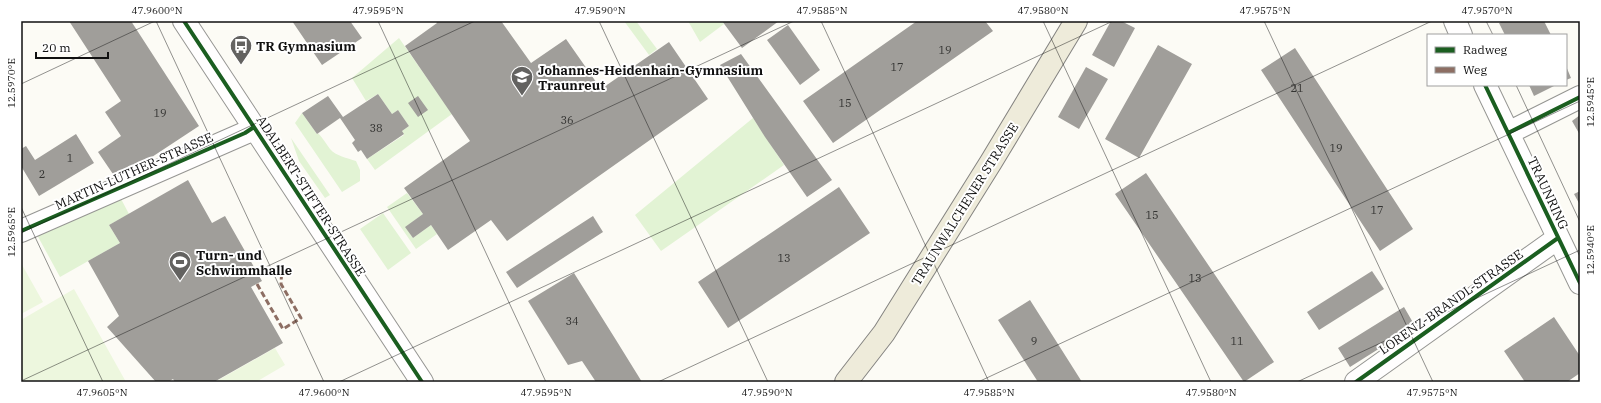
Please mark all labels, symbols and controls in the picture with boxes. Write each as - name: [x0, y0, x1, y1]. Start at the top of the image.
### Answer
- text: 47.9600°N: [131, 4, 183, 17]
- text: 47.9595°N: [352, 4, 404, 17]
- text: 47.9590°N: [574, 4, 626, 17]
- text: 47.9585°N: [796, 4, 848, 17]
- text: 47.9580°N: [1017, 4, 1069, 17]
- text: 47.9575°N: [1239, 4, 1291, 17]
- text: 47.9570°N: [1461, 4, 1513, 17]
- bus stop icon: TR Gymnasium: [228, 33, 254, 66]
- scale bar: [36, 34, 108, 60]
- legend: [1427, 34, 1567, 86]
- place label: TR Gymnasium: [256, 38, 356, 55]
- text: 20 m: [42, 40, 71, 55]
- text: Radweg: [1463, 42, 1508, 57]
- house number: 19: [938, 43, 952, 57]
- text: 12.5970°E: [5, 58, 18, 108]
- house number: 17: [890, 60, 904, 74]
- place label: Johannes-Heidenhain-Gymnasium Traunreut: [538, 62, 763, 94]
- text: Weg: [1463, 62, 1488, 77]
- school or university icon: Johannes-Heidenhain-Gymnasium Traunreut: [509, 64, 535, 97]
- text: 12.5945°E: [1584, 77, 1597, 127]
- house number: 21: [1290, 81, 1304, 95]
- house number: 15: [838, 96, 852, 110]
- house number: 19: [153, 106, 167, 120]
- street label: ADALBERT-STIFTER-STRASSE: [253, 112, 369, 280]
- house number: 36: [560, 113, 574, 127]
- street label: TRAUNWALCHENER STRASSE: [908, 119, 1022, 289]
- house number: 38: [369, 121, 383, 135]
- street label: MARTIN-LUTHER-STRASSE: [52, 128, 216, 214]
- house number: 19: [1329, 141, 1343, 155]
- house number: 1: [67, 151, 73, 165]
- street label: TRAUNRING: [1524, 154, 1572, 232]
- house number: 2: [39, 167, 45, 181]
- house number: 17: [1370, 203, 1384, 217]
- text: 12.5965°E: [5, 207, 18, 257]
- house number: 15: [1145, 208, 1159, 222]
- text: 12.5940°E: [1584, 225, 1597, 275]
- street label: LORENZ-BRANDL-STRASSE: [1376, 246, 1526, 358]
- place label: Turn- und Schwimmhalle: [196, 247, 292, 279]
- sports icon: Turn- und Schwimmhalle: [167, 249, 193, 282]
- house number: 13: [777, 251, 791, 265]
- house number: 13: [1188, 271, 1202, 285]
- house number: 34: [565, 314, 579, 328]
- house number: 9: [1031, 334, 1037, 348]
- house number: 11: [1230, 334, 1244, 348]
- text: 47.9605°N: [76, 386, 128, 399]
- text: 47.9600°N: [298, 386, 350, 399]
- text: 47.9595°N: [520, 386, 572, 399]
- text: 47.9590°N: [741, 386, 793, 399]
- text: 47.9585°N: [963, 386, 1015, 399]
- text: 47.9580°N: [1185, 386, 1237, 399]
- text: 47.9575°N: [1406, 386, 1458, 399]

